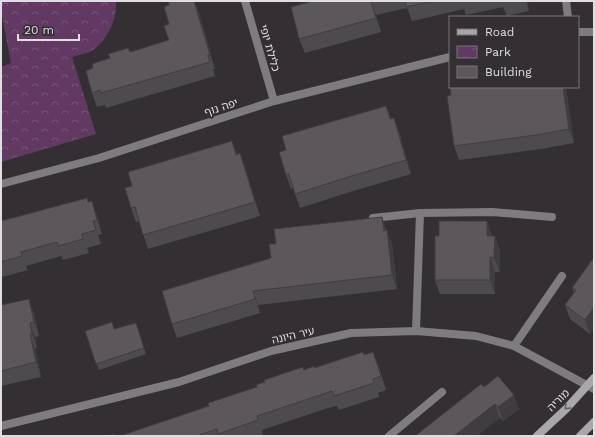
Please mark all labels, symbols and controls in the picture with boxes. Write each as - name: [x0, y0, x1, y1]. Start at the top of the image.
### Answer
- scale bar: [18, 16, 79, 42]
- legend: [449, 16, 579, 88]
- text: 20 m: [24, 23, 54, 37]
- street label: כלילת יופי: [257, 23, 282, 73]
- text: Road: [485, 25, 514, 39]
- text: Park: [485, 45, 511, 59]
- text: Building: [485, 65, 532, 79]
- street label: יפה נוף: [203, 96, 240, 119]
- street label: עיר היונה: [270, 324, 316, 347]
- street label: מוריה: [545, 387, 572, 414]
- one-way arrow: [565, 402, 572, 410]

